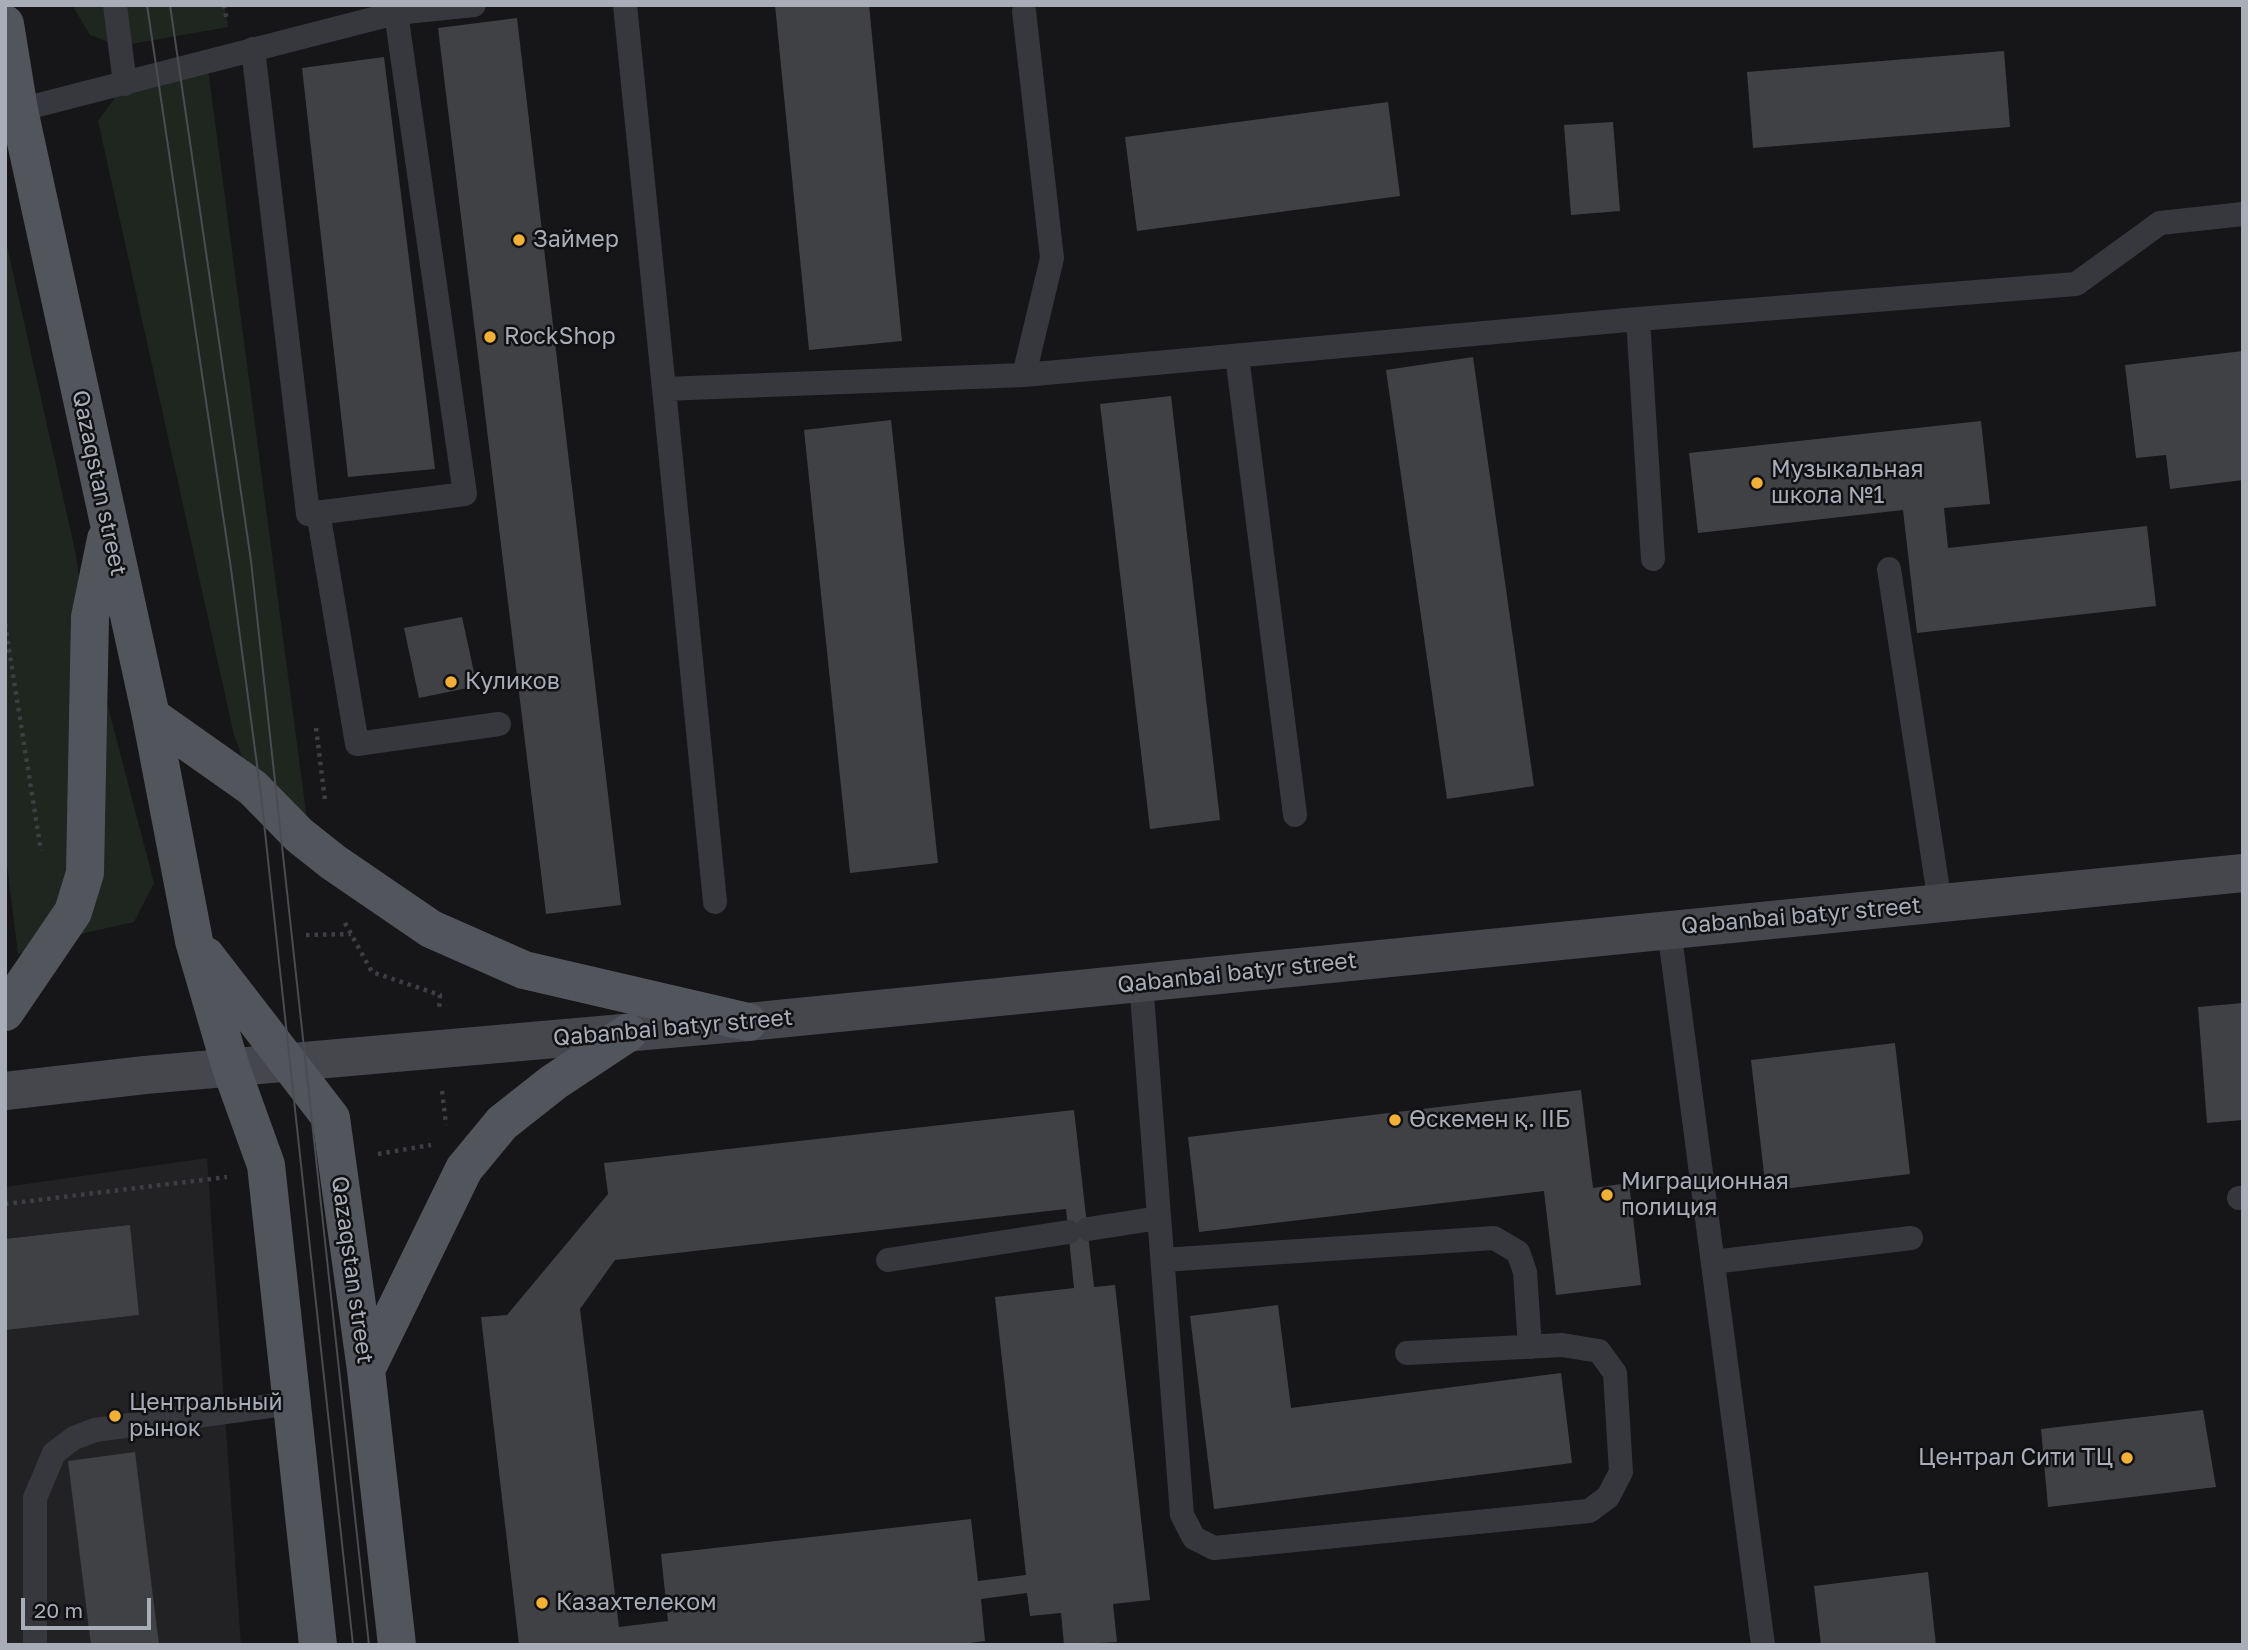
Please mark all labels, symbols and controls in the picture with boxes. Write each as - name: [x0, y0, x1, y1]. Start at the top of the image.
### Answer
- place label: Займер: [533, 226, 619, 254]
- marker: Займер: [511, 232, 527, 248]
- place label: RockShop: [504, 323, 616, 351]
- marker: RockShop: [482, 329, 498, 345]
- street label: Qazaqstan street: [66, 388, 132, 578]
- place label: Музыкальная школа №1: [1771, 456, 1924, 510]
- marker: Музыкальная школа №1: [1749, 475, 1765, 491]
- place label: Куликов: [465, 668, 560, 696]
- marker: Куликов: [443, 674, 459, 690]
- street label: Qabanbai batyr street: [1680, 892, 1922, 940]
- street label: Qabanbai batyr street: [1116, 947, 1358, 999]
- street label: Qabanbai batyr street: [552, 1004, 794, 1052]
- place label: Өскемен қ. ІІБ: [1409, 1106, 1570, 1134]
- marker: Өскемен қ. ІІБ: [1387, 1112, 1403, 1128]
- place label: Миграционная полиция: [1621, 1168, 1789, 1222]
- street label: Qazaqstan street: [325, 1174, 379, 1366]
- marker: Миграционная полиция: [1599, 1187, 1615, 1203]
- place label: Центральный рынок: [129, 1389, 283, 1443]
- marker: Центральный рынок: [107, 1408, 123, 1424]
- place label: Централ Сити ТЦ: [1918, 1444, 2113, 1472]
- marker: Централ Сити ТЦ: [2119, 1450, 2135, 1466]
- scale bar: [24, 1584, 154, 1628]
- place label: Казахтелеком: [556, 1589, 717, 1617]
- marker: Казахтелеком: [534, 1595, 550, 1611]
- text: 20 m: [34, 1597, 83, 1623]

